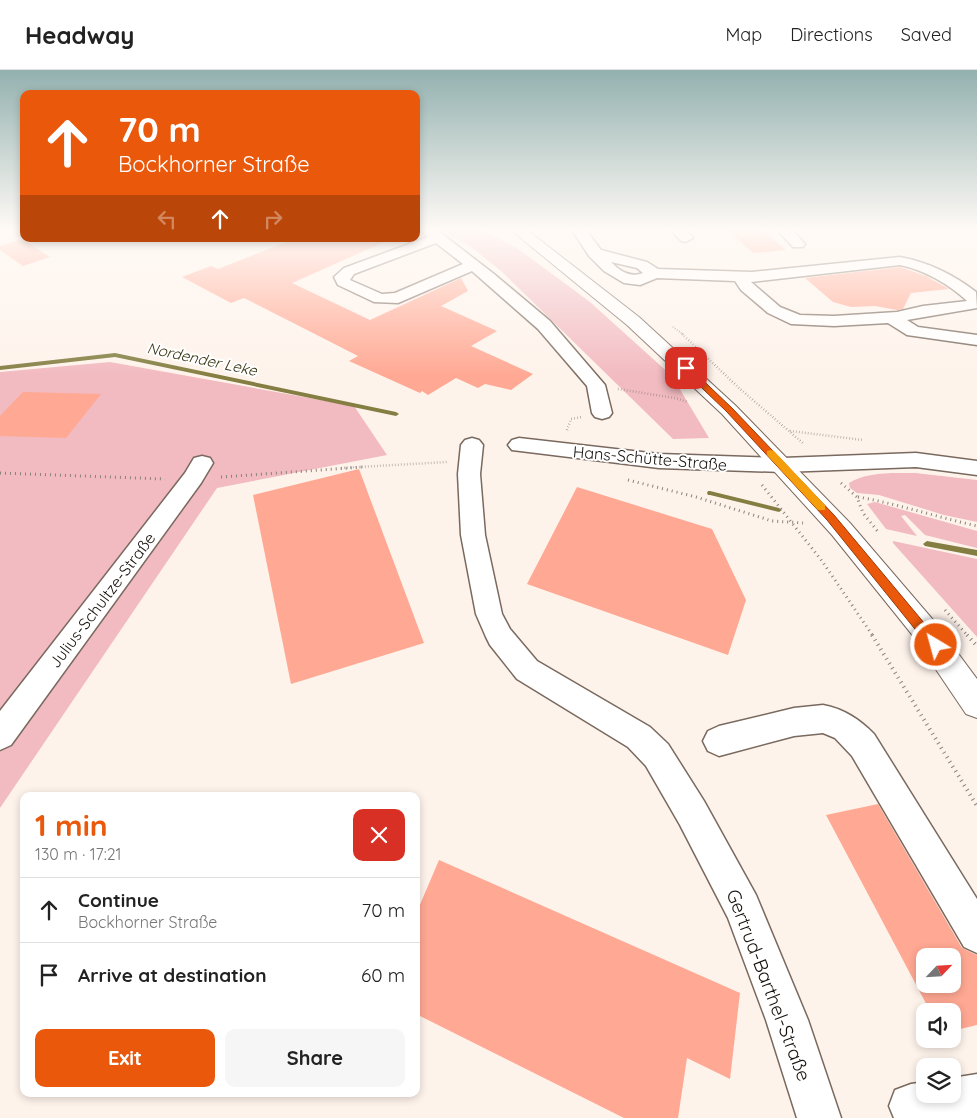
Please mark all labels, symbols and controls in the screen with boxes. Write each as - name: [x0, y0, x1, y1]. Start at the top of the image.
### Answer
- text: Headway: [25, 20, 134, 50]
- text: Map: [725, 23, 762, 46]
- text: Directions: [790, 23, 873, 46]
- text: Saved: [901, 23, 952, 46]
- text: 70 m: [118, 107, 201, 151]
- icon: ahead: [35, 110, 100, 175]
- text: Bockhorner Straße: [118, 150, 310, 178]
- icon: left: [153, 205, 181, 233]
- icon: ahead: [206, 205, 234, 233]
- icon: right: [259, 205, 287, 233]
- water label: Nordender Leke: [145, 338, 259, 380]
- pin: [665, 347, 707, 389]
- icon: arrive: [672, 354, 700, 382]
- street label: Hans-Schütte-Straße: [572, 441, 728, 475]
- street label: Julius-Schultze-Straße: [45, 528, 159, 672]
- position arrow: [909, 618, 961, 670]
- text: 1 min: [35, 806, 108, 844]
- button: close: [353, 809, 405, 861]
- text: 130 m · 17:21: [35, 844, 122, 864]
- street label: Gertrud-Barthel-Straße: [721, 886, 817, 1084]
- text: Continue: [78, 888, 159, 912]
- icon: ahead: [35, 896, 63, 924]
- text: 70 m: [361, 898, 405, 922]
- text: Bockhorner Straße: [78, 912, 217, 932]
- north arrow: [916, 948, 961, 992]
- map controls: [916, 948, 961, 1103]
- icon: arrive: [35, 961, 63, 989]
- text: Arrive at destination: [78, 963, 267, 987]
- text: 60 m: [361, 963, 405, 987]
- button: sound: [916, 1003, 961, 1048]
- button: Exit: [35, 1029, 215, 1087]
- button: Share: [225, 1029, 405, 1087]
- button: layers: [916, 1058, 961, 1103]

